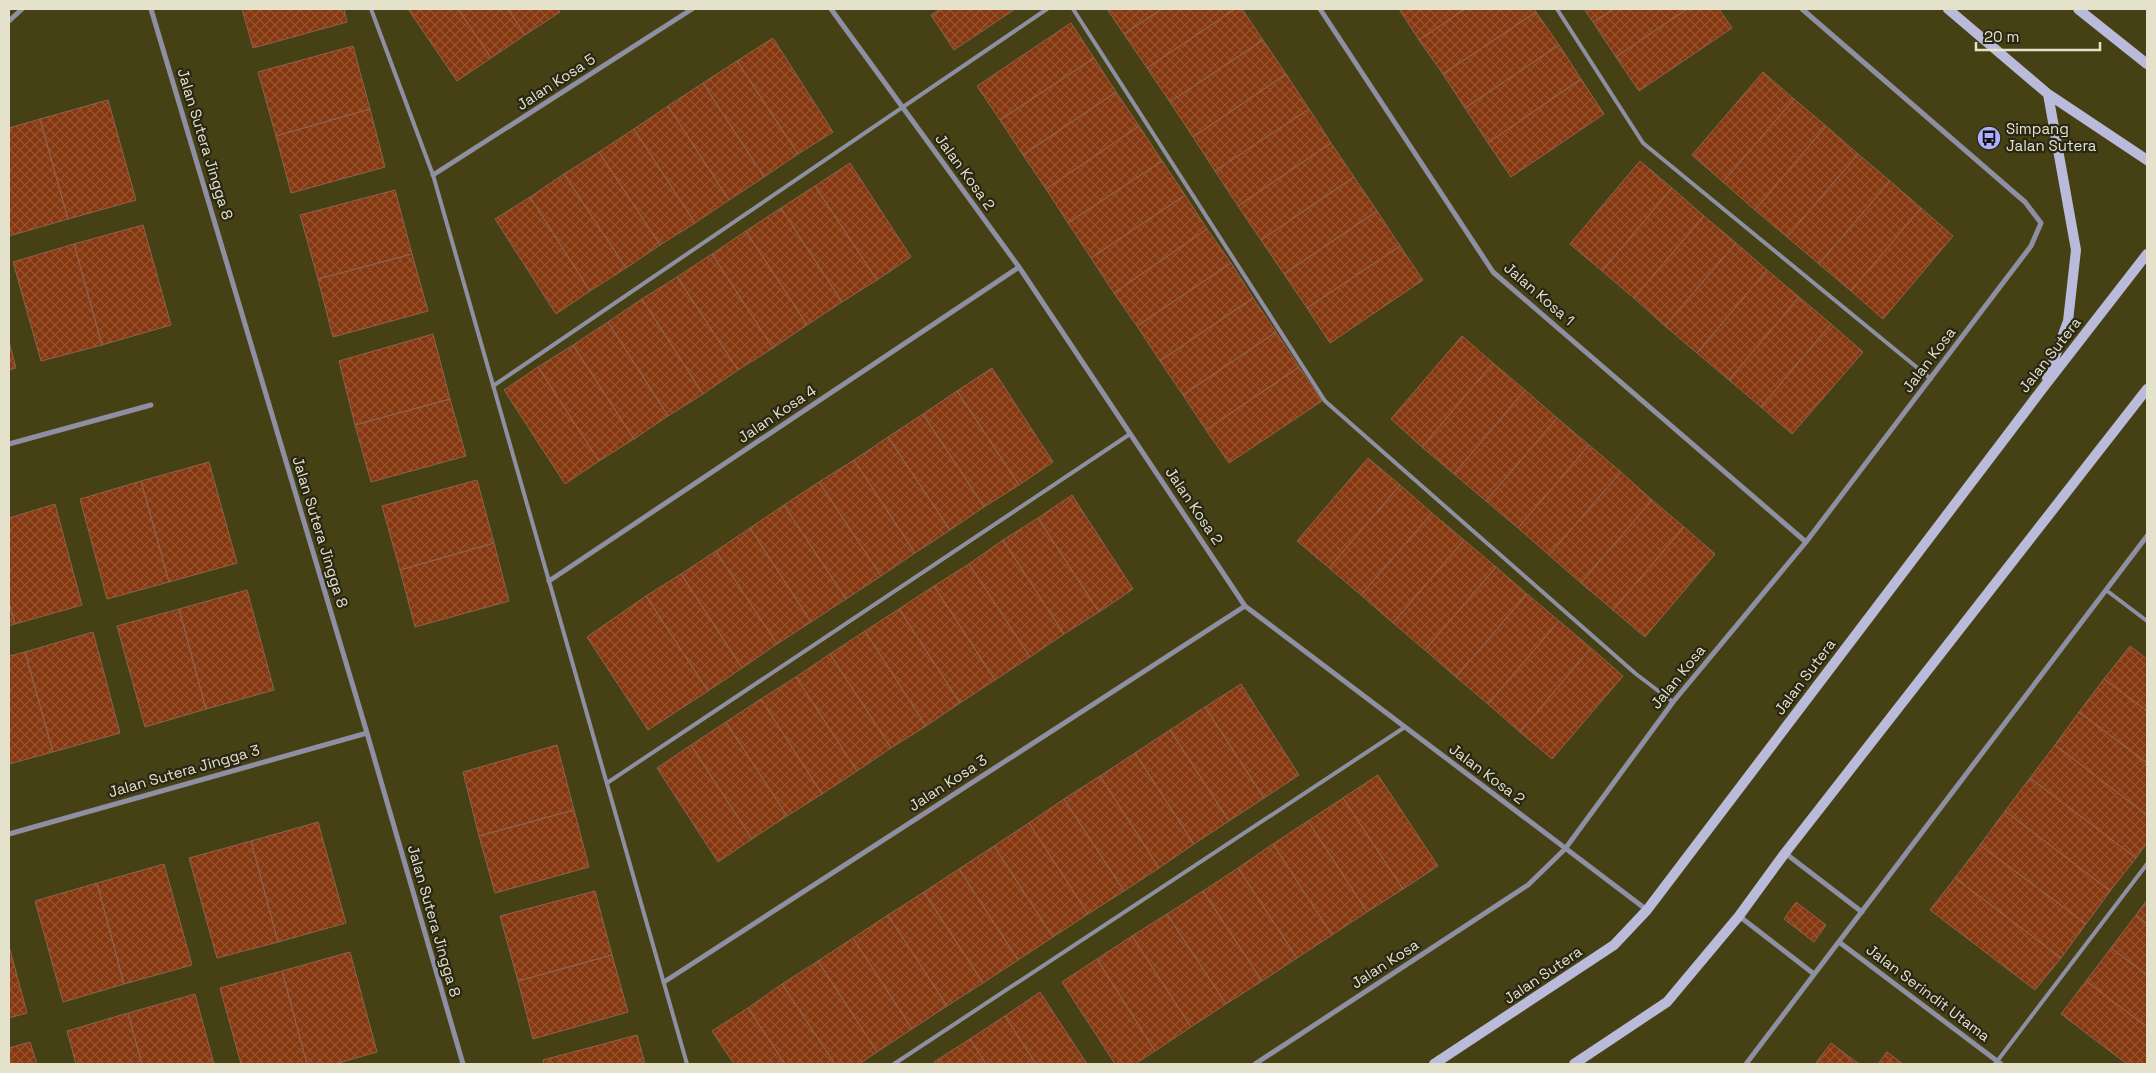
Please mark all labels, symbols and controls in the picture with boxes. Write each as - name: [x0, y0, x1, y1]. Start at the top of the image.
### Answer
- scale bar: [1976, 20, 2100, 52]
- text: 20 m: [1984, 27, 2019, 46]
- street label: Jalan Kosa 5: [513, 49, 599, 114]
- street label: Jalan Sutera Jingga 8: [173, 66, 238, 222]
- place label: Simpang Jalan Sutera: [2006, 119, 2097, 155]
- bus stop icon: Simpang Jalan Sutera: [1976, 125, 2002, 151]
- street label: Jalan Kosa 2: [931, 130, 1000, 214]
- street label: Jalan Kosa 1: [1500, 258, 1578, 329]
- street label: Jalan Sutera: [2014, 313, 2085, 396]
- street label: Jalan Kosa: [1898, 323, 1960, 396]
- street label: Jalan Kosa 4: [734, 380, 819, 447]
- street label: Jalan Sutera Jingga 8: [288, 454, 353, 610]
- street label: Jalan Kosa 2: [1161, 463, 1227, 548]
- street label: Jalan Sutera: [1770, 635, 1840, 719]
- street label: Jalan Kosa: [1646, 640, 1709, 713]
- street label: Jalan Kosa 2: [1446, 739, 1529, 808]
- street label: Jalan Sutera Jingga 3: [106, 740, 262, 801]
- street label: Jalan Kosa 3: [905, 750, 991, 815]
- street label: Jalan Sutera Jingga 8: [404, 843, 465, 999]
- street label: Jalan Kosa: [1347, 934, 1423, 993]
- street label: Jalan Serindit Utama: [1863, 940, 1994, 1046]
- street label: Jalan Sutera: [1500, 941, 1586, 1008]

